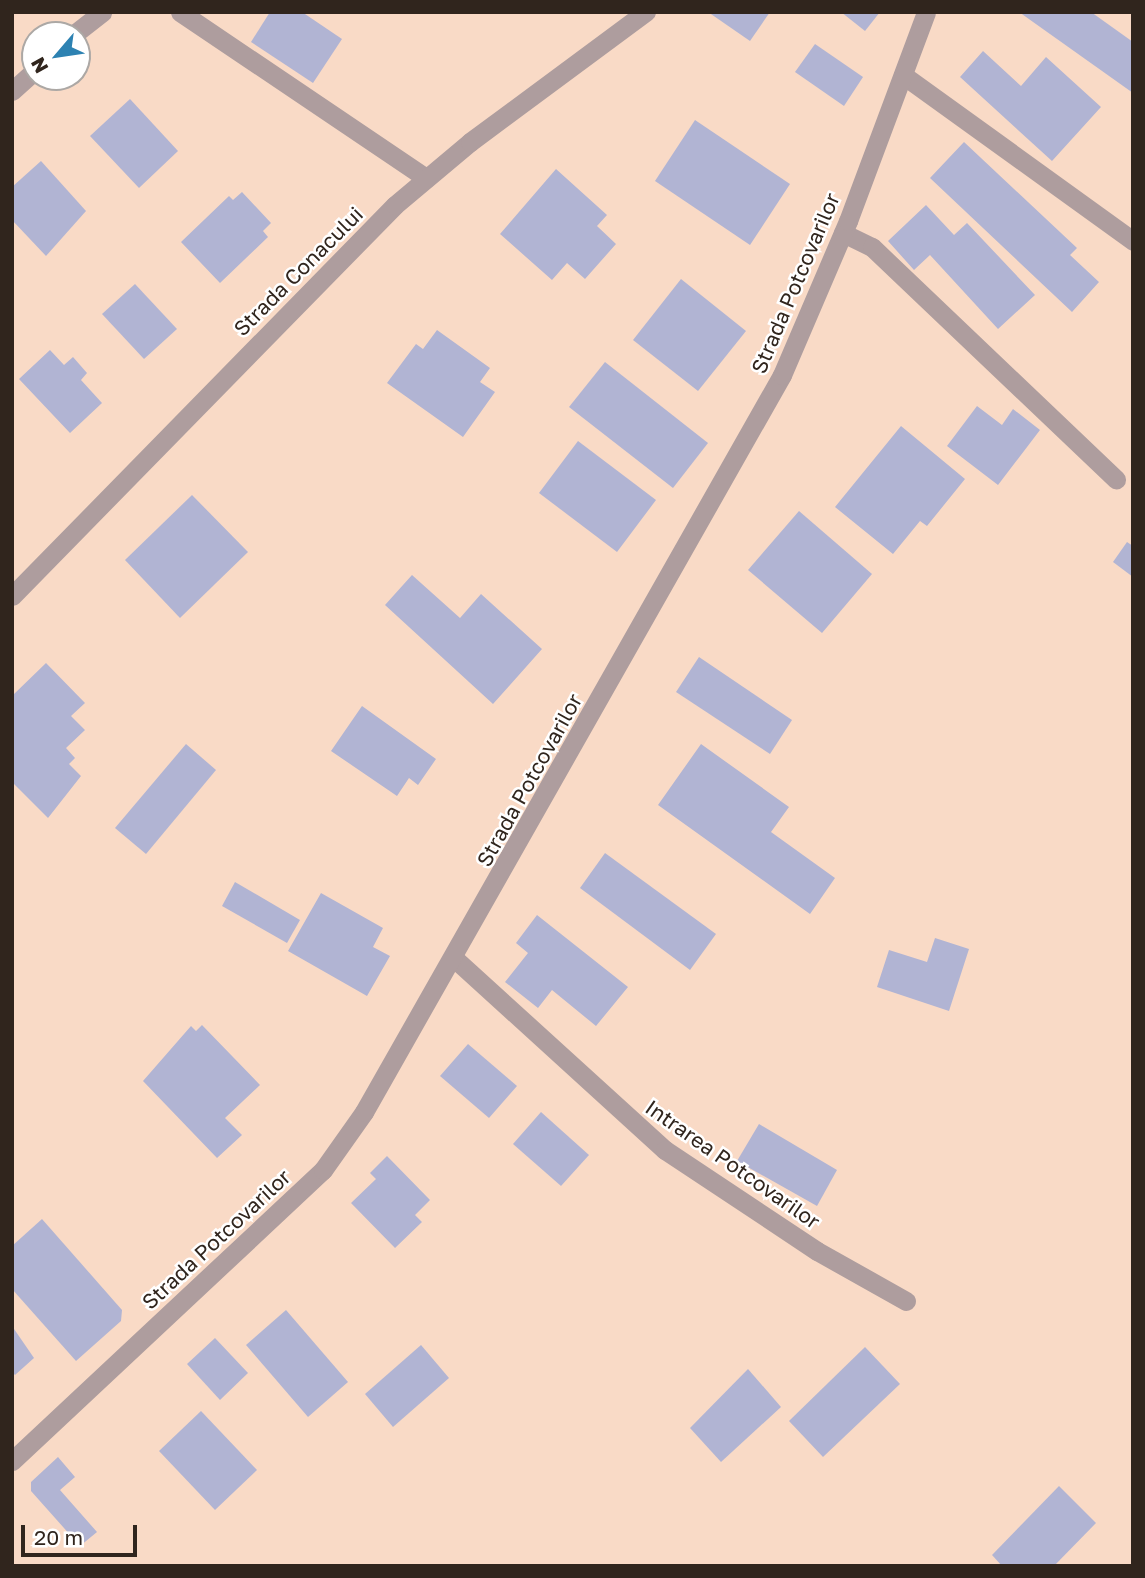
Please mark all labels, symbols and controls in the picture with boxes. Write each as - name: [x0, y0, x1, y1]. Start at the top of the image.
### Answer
- north arrow: [21, 21, 91, 91]
- text: N: [25, 54, 53, 77]
- street label: Strada Potcovarilor: [746, 189, 844, 377]
- street label: Strada Conacului: [228, 201, 368, 341]
- street label: Strada Potcovarilor: [471, 689, 587, 871]
- street label: Intrarea Potcovarilor: [641, 1094, 825, 1234]
- street label: Strada Potcovarilor: [137, 1164, 295, 1314]
- scale bar: [24, 1512, 140, 1556]
- text: 20 m: [34, 1524, 83, 1550]

